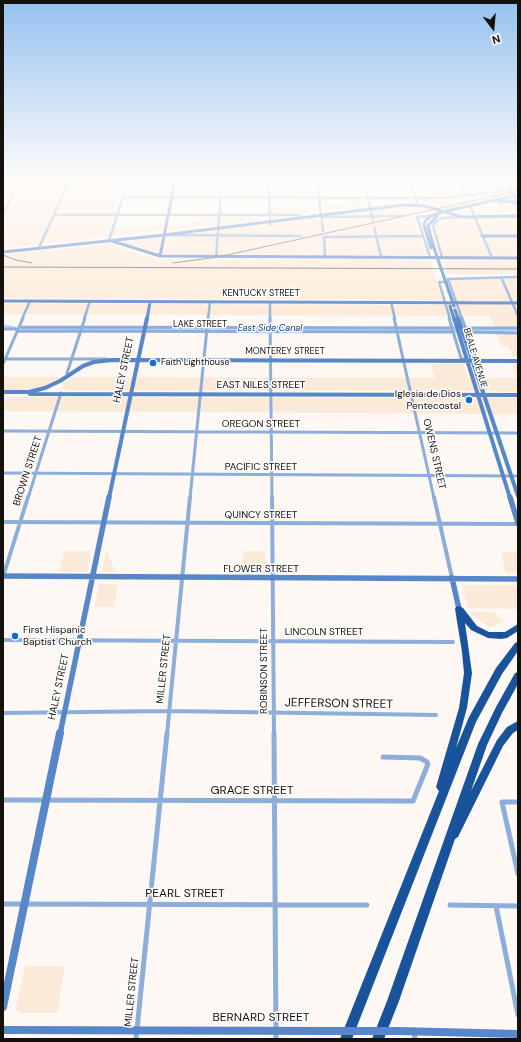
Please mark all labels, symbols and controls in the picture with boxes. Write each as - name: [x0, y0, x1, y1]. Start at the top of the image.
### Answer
- north arrow: [473, 8, 513, 48]
- text: N: [491, 32, 502, 47]
- street label: KENTUCKY STREET: [222, 289, 300, 299]
- street label: LAKE STREET: [173, 320, 227, 330]
- water label: East Side Canal: [238, 324, 302, 334]
- street label: BEALE AVENUE: [461, 327, 489, 389]
- street label: HALEY STREET: [111, 336, 137, 404]
- street label: MONTEREY STREET: [245, 347, 325, 357]
- marker: Faith Lighthouse: [148, 358, 158, 368]
- place label: Faith Lighthouse: [161, 358, 230, 368]
- street label: EAST NILES STREET: [217, 379, 305, 391]
- place label: Iglesia de Dios Pentecostal: [395, 388, 461, 412]
- marker: Iglesia de Dios Pentecostal: [464, 395, 474, 405]
- street label: OWENS STREET: [420, 417, 448, 491]
- street label: OREGON STREET: [222, 418, 300, 430]
- street label: BROWN STREET: [11, 435, 45, 507]
- street label: PACIFIC STREET: [225, 461, 297, 473]
- street label: QUINCY STREET: [225, 509, 297, 521]
- street label: FLOWER STREET: [223, 563, 299, 575]
- place label: First Hispanic Baptist Church: [23, 624, 92, 648]
- street label: LINCOLN STREET: [285, 626, 363, 638]
- street label: ROBINSON STREET: [258, 628, 270, 714]
- marker: First Hispanic Baptist Church: [10, 631, 20, 641]
- street label: MILLER STREET: [154, 634, 174, 704]
- street label: HALEY STREET: [46, 653, 72, 721]
- street label: JEFFERSON STREET: [285, 696, 393, 712]
- street label: GRACE STREET: [210, 784, 294, 798]
- street label: PEARL STREET: [145, 887, 225, 901]
- street label: MILLER STREET: [122, 957, 142, 1027]
- street label: BERNARD STREET: [213, 1011, 309, 1025]

